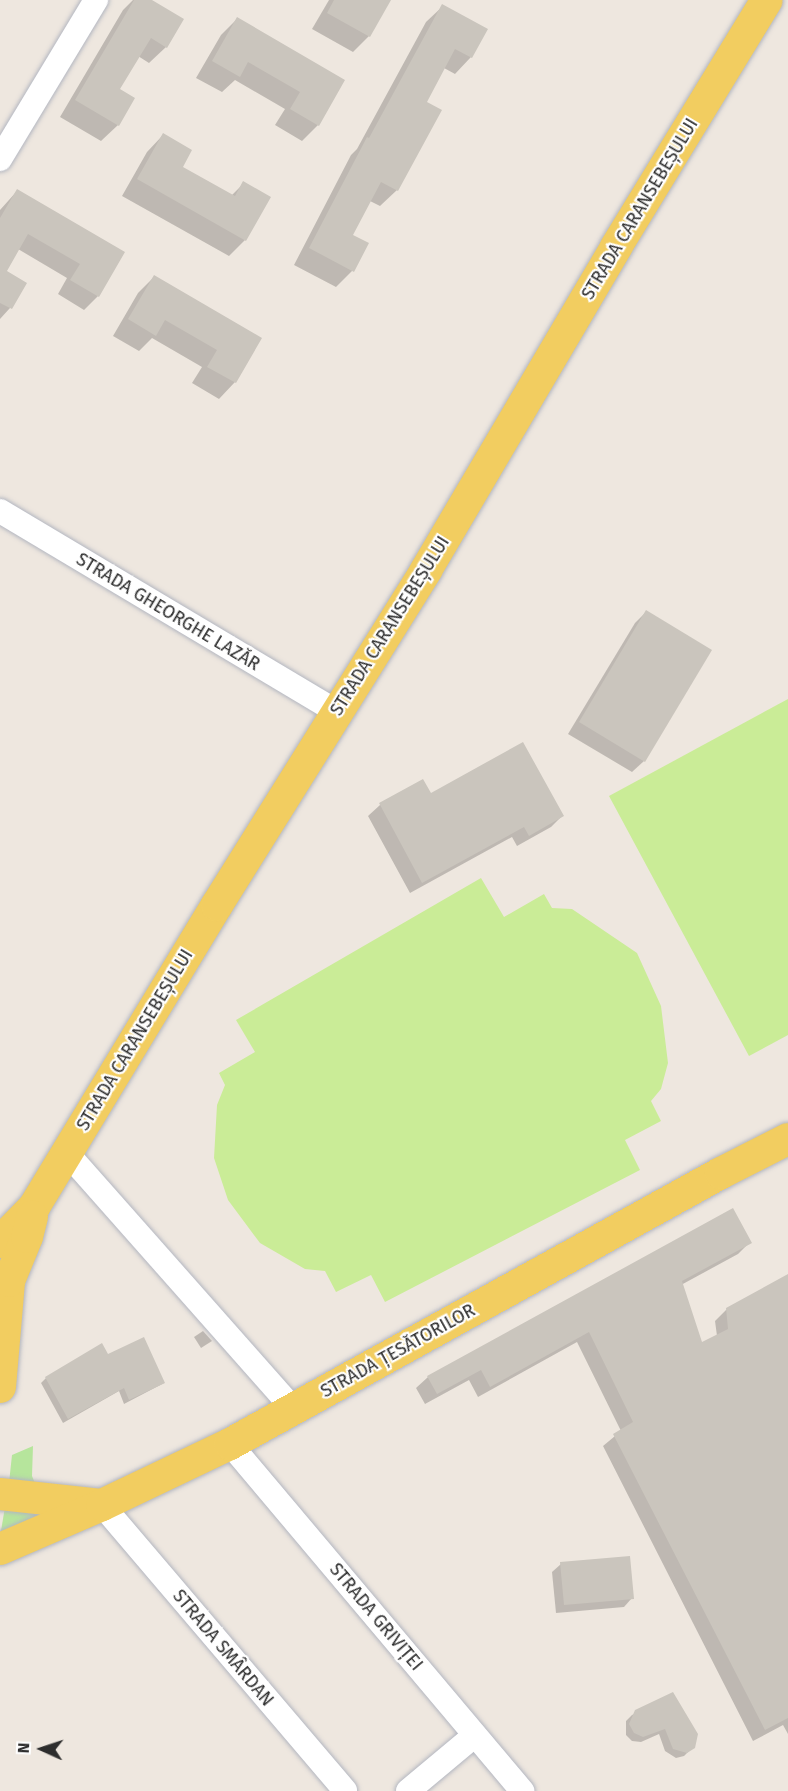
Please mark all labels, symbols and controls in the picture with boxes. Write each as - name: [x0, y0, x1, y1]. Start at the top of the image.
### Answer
- street label: STRADA CARANSEBEȘULUI: [577, 114, 703, 304]
- street label: STRADA CARANSEBEȘULUI: [326, 532, 454, 720]
- street label: STRADA GHEORGHE LAZĂR: [72, 549, 264, 675]
- street label: STRADA CARANSEBEȘULUI: [72, 945, 198, 1135]
- street label: STRADA ȚESĂTORILOR: [317, 1300, 479, 1402]
- street label: STRADA GRIVIȚEI: [325, 1559, 427, 1675]
- street label: STRADA SMÂRDAN: [168, 1585, 278, 1711]
- north arrow: [12, 1719, 72, 1779]
- text: N: [14, 1742, 33, 1754]

